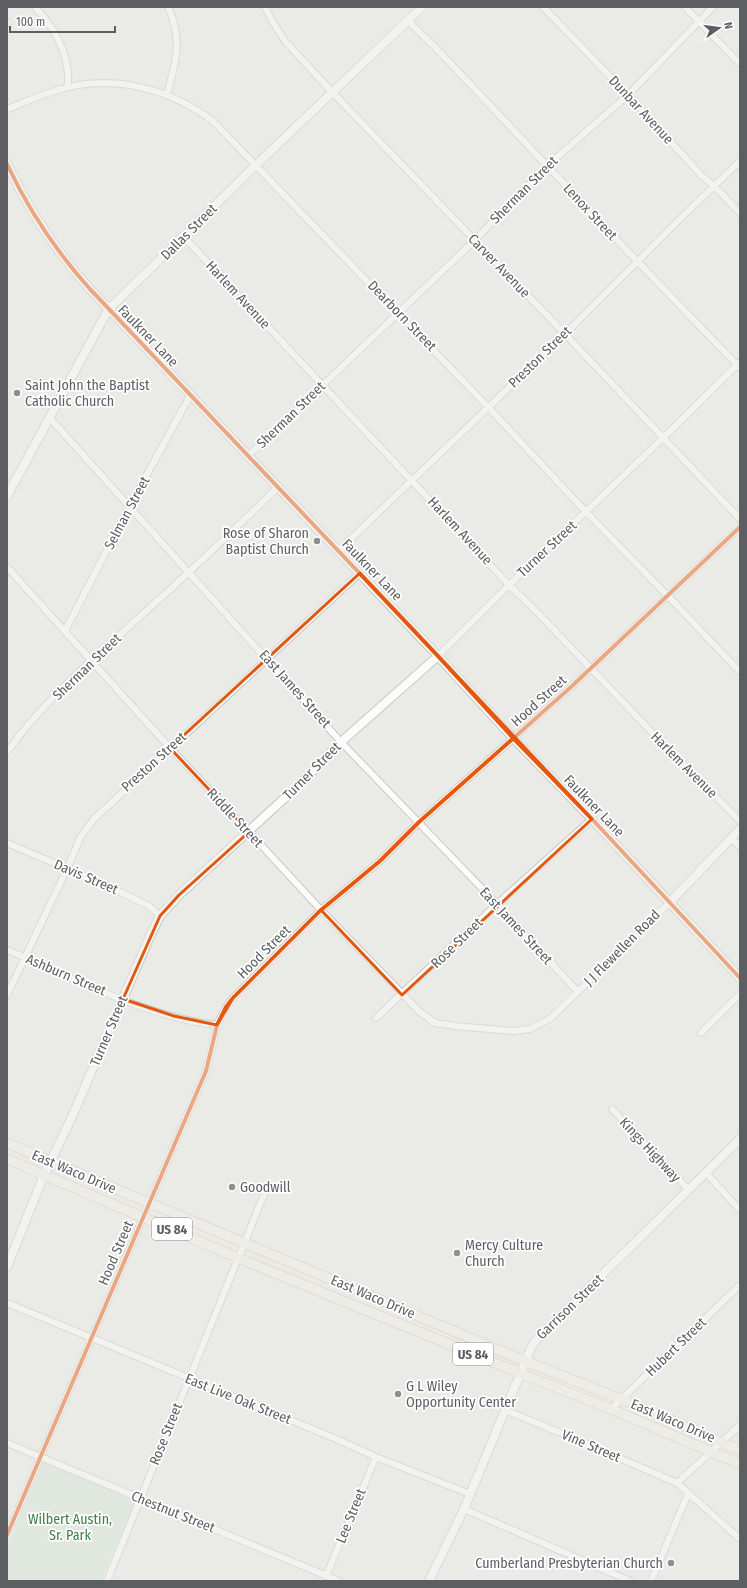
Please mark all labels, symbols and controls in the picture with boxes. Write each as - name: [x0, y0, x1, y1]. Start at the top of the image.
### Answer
- scale bar: [10, 8, 115, 34]
- north arrow: [699, 8, 739, 48]
- text: 100 m: [16, 15, 45, 29]
- text: N: [721, 21, 735, 30]
- street label: Dunbar Avenue: [605, 72, 677, 148]
- street label: Sherman Street: [487, 152, 562, 227]
- street label: Lenox Street: [559, 180, 621, 244]
- street label: Dallas Street: [157, 200, 221, 264]
- street label: Carver Avenue: [464, 231, 534, 301]
- street label: Harlem Avenue: [202, 257, 274, 333]
- street label: Dearborn Street: [364, 277, 440, 355]
- street label: Faulkner Lane: [114, 302, 182, 371]
- street label: Preston Street: [505, 322, 575, 391]
- place label: Saint John the Baptist Catholic Church: [25, 377, 150, 410]
- street label: Sherman Street: [253, 378, 329, 452]
- marker: Saint John the Baptist Catholic Church: [12, 388, 22, 398]
- street label: Selman Street: [101, 473, 154, 552]
- street label: Harlem Avenue: [424, 493, 496, 569]
- street label: Turner Street: [514, 517, 581, 581]
- place label: Rose of Sharon Baptist Church: [223, 525, 309, 558]
- marker: Rose of Sharon Baptist Church: [312, 536, 322, 546]
- street label: Faulkner Lane: [338, 536, 406, 605]
- street label: Sherman Street: [49, 630, 125, 704]
- street label: East James Street: [256, 646, 335, 732]
- street label: Hood Street: [508, 672, 570, 730]
- street label: Preston Street: [118, 728, 190, 796]
- street label: Harlem Avenue: [647, 728, 721, 802]
- street label: Turner Street: [279, 738, 345, 804]
- street label: Faulkner Lane: [560, 772, 628, 841]
- street label: Riddle Street: [203, 785, 267, 851]
- street label: Davis Street: [51, 856, 121, 898]
- street label: East James Street: [476, 884, 556, 968]
- street label: J J Flewellen Road: [580, 906, 664, 990]
- street label: Rose Street: [428, 914, 487, 972]
- street label: Hood Street: [234, 921, 295, 982]
- street label: Ashburn Street: [23, 950, 109, 1000]
- street label: Turner Street: [87, 993, 132, 1069]
- street label: Kings Highway: [616, 1114, 685, 1186]
- street label: East Waco Drive: [29, 1147, 119, 1197]
- place label: Goodwill: [240, 1179, 291, 1196]
- marker: Goodwill: [227, 1182, 237, 1192]
- street label: Hood Street: [95, 1218, 137, 1288]
- road number: US 84: [152, 1218, 192, 1240]
- place label: Mercy Culture Church: [465, 1237, 543, 1270]
- marker: Mercy Culture Church: [452, 1248, 462, 1258]
- street label: Garrison Street: [533, 1271, 607, 1343]
- street label: East Waco Drive: [328, 1272, 418, 1322]
- street label: Hubert Street: [642, 1314, 710, 1380]
- road number: US 84: [453, 1343, 493, 1365]
- street label: East Live Oak Street: [182, 1370, 294, 1428]
- place label: G L Wiley Opportunity Center: [406, 1378, 516, 1411]
- marker: G L Wiley Opportunity Center: [393, 1389, 403, 1399]
- street label: East Waco Drive: [628, 1396, 718, 1446]
- street label: Rose Street: [146, 1400, 186, 1468]
- street label: Vine Street: [559, 1426, 624, 1466]
- street label: Lee Street: [332, 1486, 370, 1546]
- street label: Chestnut Street: [129, 1487, 218, 1537]
- park label: Wilbert Austin, Sr. Park: [28, 1511, 112, 1544]
- place label: Cumberland Presbyterian Church: [475, 1555, 663, 1572]
- marker: Cumberland Presbyterian Church: [666, 1558, 676, 1568]

